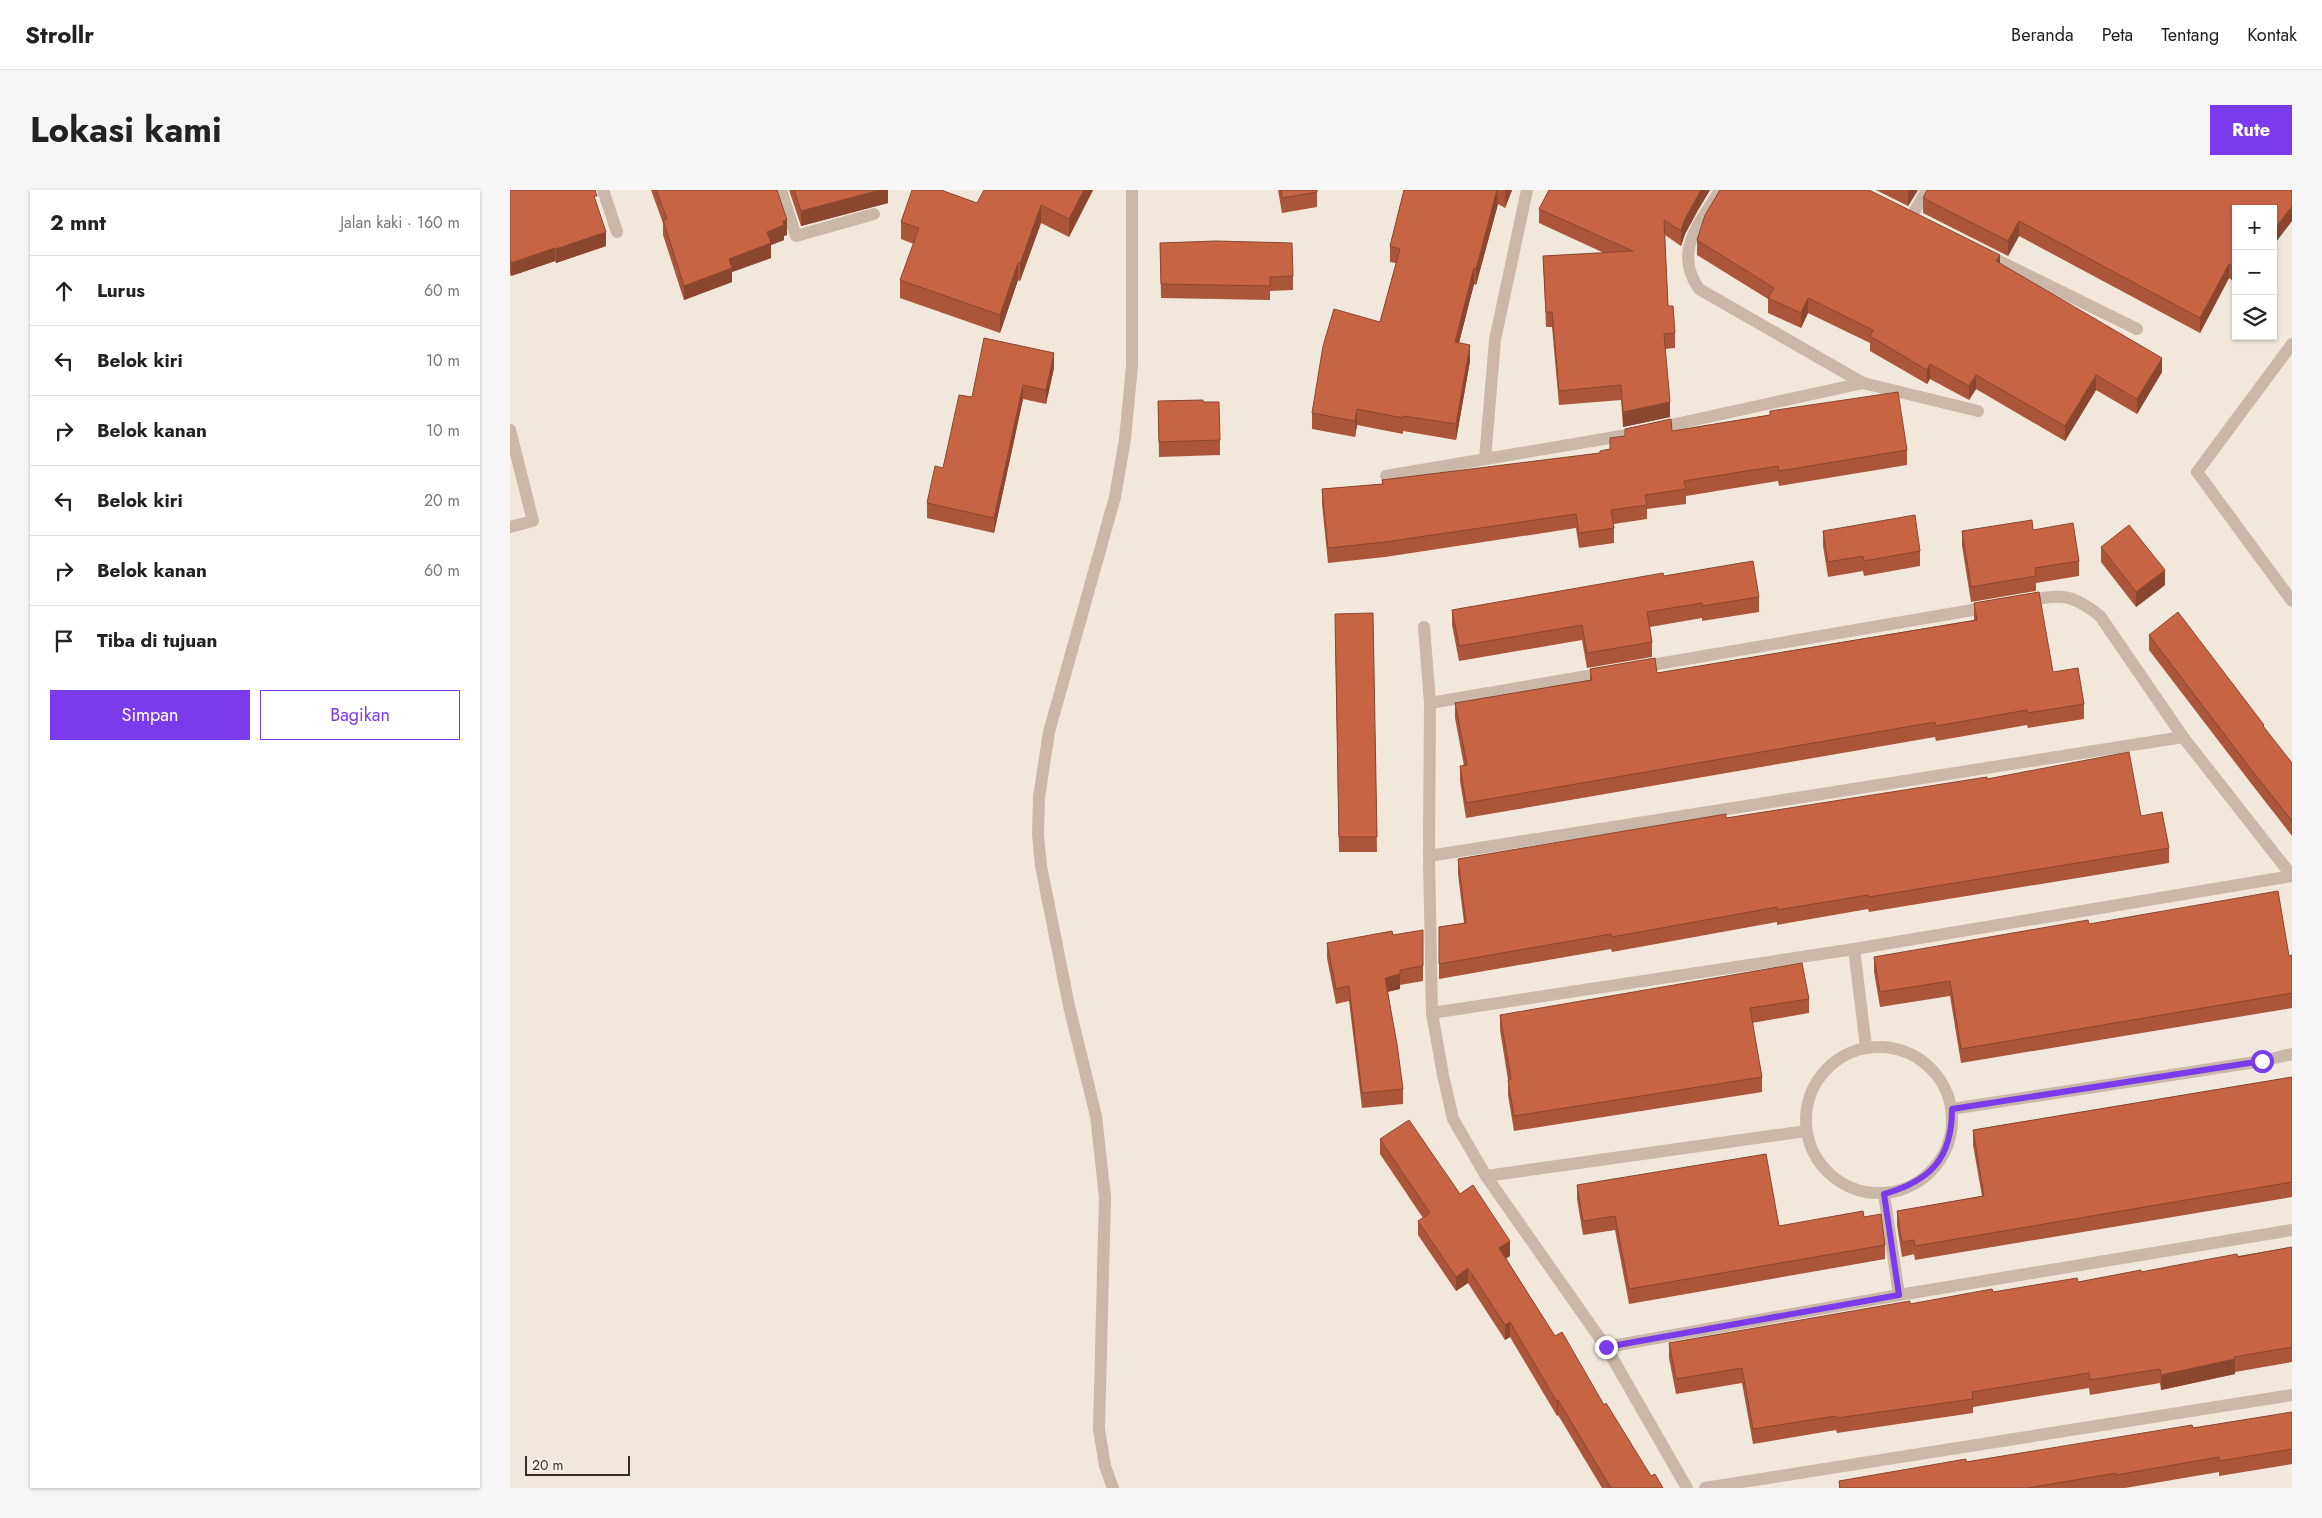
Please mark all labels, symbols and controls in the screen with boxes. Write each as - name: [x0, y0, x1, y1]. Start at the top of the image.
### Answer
- text: Strollr: [25, 17, 94, 52]
- text: Beranda: [2011, 22, 2074, 48]
- text: Peta: [2102, 22, 2133, 48]
- text: Tentang: [2161, 22, 2219, 48]
- text: Kontak: [2247, 22, 2297, 48]
- text: Lokasi kami: [30, 105, 222, 155]
- button: Rute: [2210, 105, 2292, 155]
- map controls: [2232, 205, 2277, 340]
- button: +: [2232, 205, 2277, 250]
- text: 2 mnt: [50, 208, 106, 238]
- text: Jalan kaki · 160 m: [340, 211, 460, 234]
- button: −: [2232, 250, 2277, 295]
- icon: ahead: [50, 277, 78, 305]
- text: Lurus: [97, 277, 145, 304]
- text: 60 m: [424, 279, 460, 302]
- button: layers: [2232, 295, 2277, 340]
- icon: left: [50, 347, 78, 375]
- text: Belok kiri: [97, 347, 183, 374]
- text: 10 m: [426, 349, 460, 372]
- icon: right: [50, 417, 78, 445]
- text: Belok kanan: [97, 417, 207, 444]
- text: 10 m: [426, 419, 460, 442]
- icon: left: [50, 487, 78, 515]
- text: Belok kiri: [97, 487, 183, 514]
- text: 20 m: [424, 489, 460, 512]
- icon: right: [50, 557, 78, 585]
- text: Belok kanan: [97, 557, 207, 584]
- text: 60 m: [424, 559, 460, 582]
- icon: arrive: [50, 627, 78, 655]
- text: Tiba di tujuan: [97, 627, 217, 654]
- button: Simpan: [50, 690, 250, 740]
- button: Bagikan: [260, 690, 460, 740]
- route start: [2251, 1050, 2274, 1073]
- route end: [1595, 1336, 1618, 1359]
- scale bar: [525, 1453, 630, 1476]
- text: 20 m: [532, 1455, 564, 1475]

